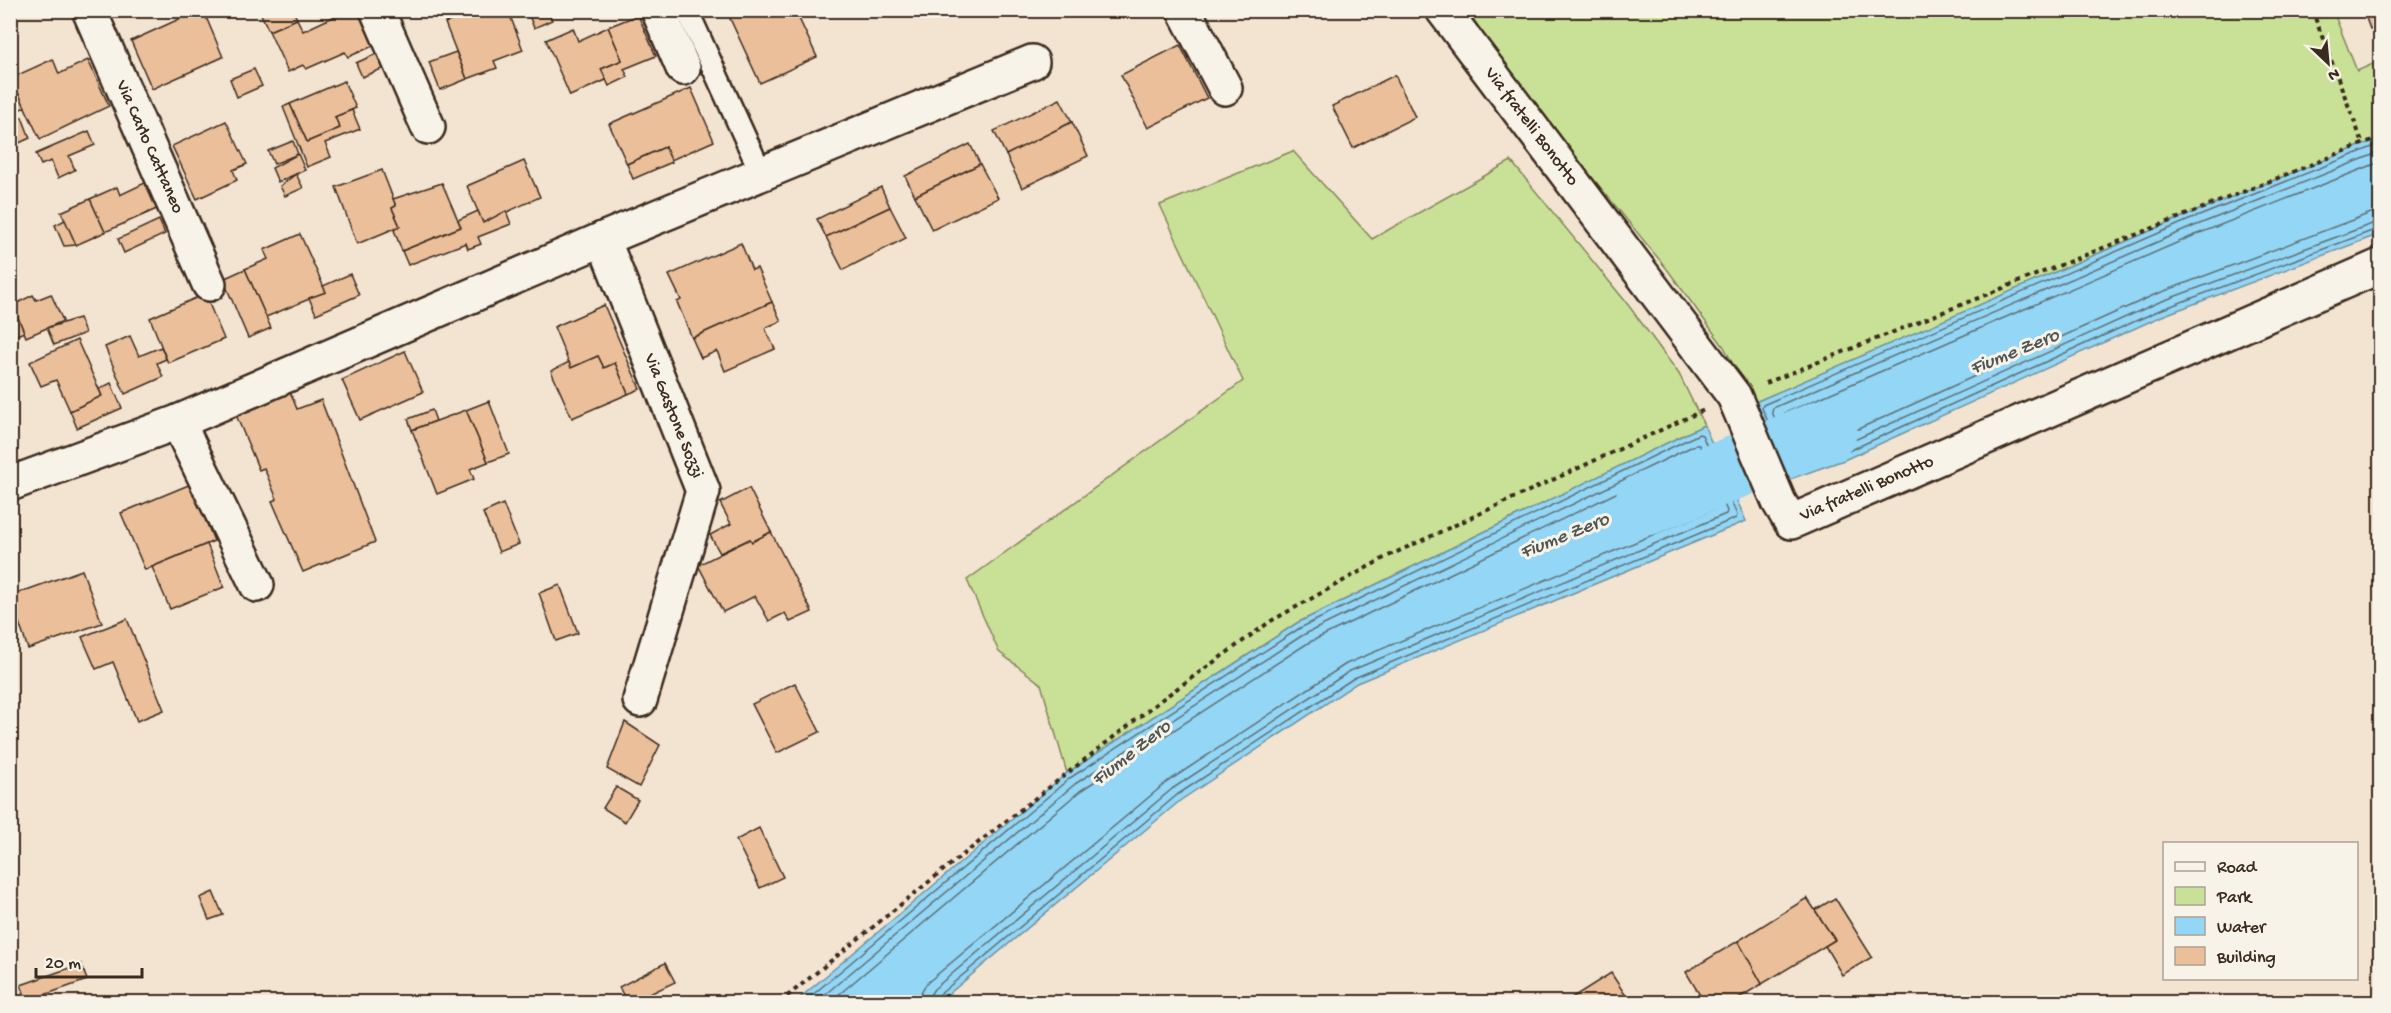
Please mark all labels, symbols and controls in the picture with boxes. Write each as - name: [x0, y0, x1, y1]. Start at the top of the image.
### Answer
- north arrow: [2298, 33, 2358, 93]
- street label: Via fratelli Bonotto: [1479, 63, 1582, 191]
- text: N: [2324, 63, 2342, 84]
- street label: Via Carlo Cattaneo: [110, 76, 188, 217]
- water label: Fiume Zero: [1967, 324, 2064, 381]
- street label: Via Gastone Sozzi: [638, 350, 708, 481]
- street label: Via fratelli Bonotto: [1796, 451, 1937, 527]
- water label: Fiume Zero: [1517, 508, 1614, 565]
- water label: Fiume Zero: [1088, 715, 1177, 792]
- legend: [2163, 842, 2358, 980]
- text: Road: [2217, 858, 2258, 879]
- text: Park: [2216, 888, 2253, 909]
- text: Water: [2217, 918, 2267, 939]
- scale bar: [36, 941, 142, 979]
- text: Building: [2216, 948, 2276, 969]
- text: 20 m: [45, 954, 81, 975]

